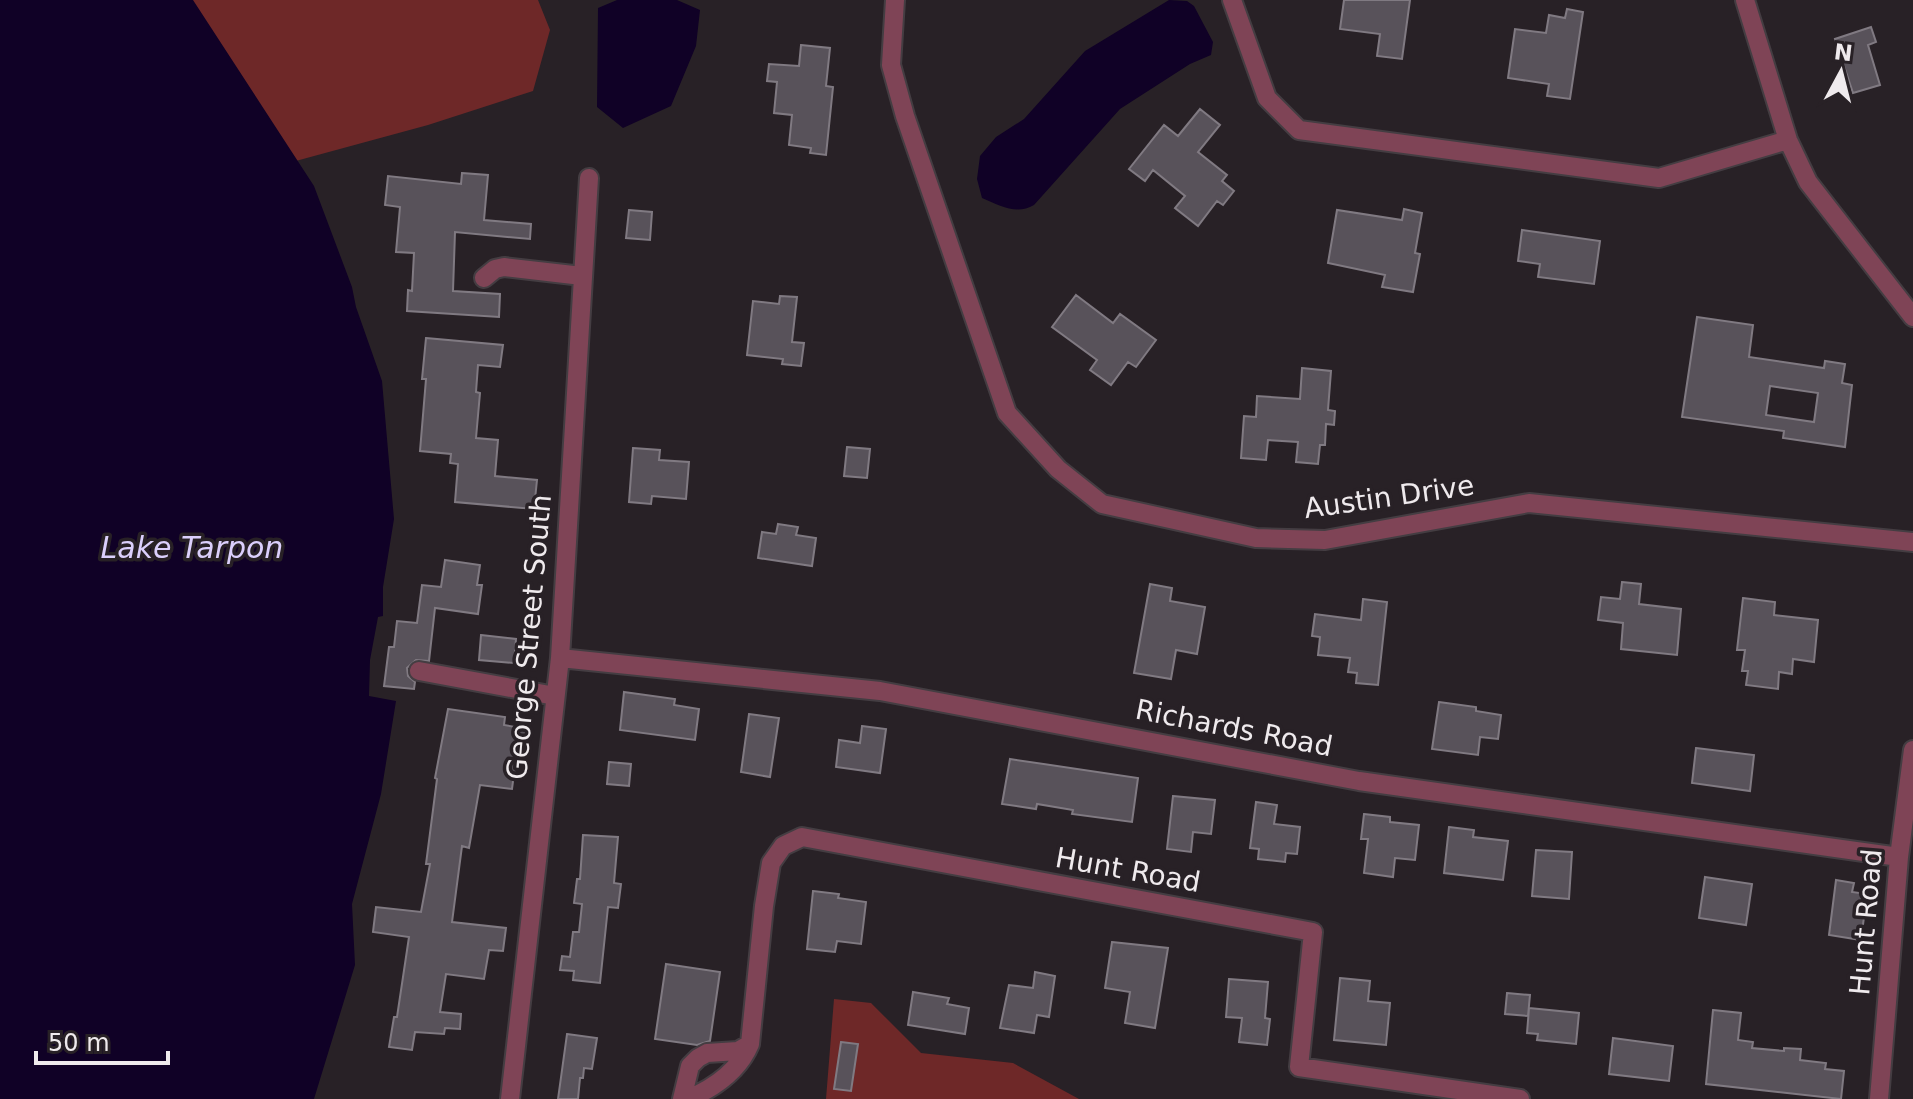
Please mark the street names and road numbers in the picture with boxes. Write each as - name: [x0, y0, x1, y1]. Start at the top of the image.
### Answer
- street label: Austin Drive: [1302, 469, 1476, 525]
- street label: George Street South: [500, 493, 558, 781]
- street label: Richards Road: [1133, 693, 1335, 763]
- street label: Hunt Road: [1053, 841, 1203, 899]
- street label: Hunt Road: [1843, 847, 1889, 997]

